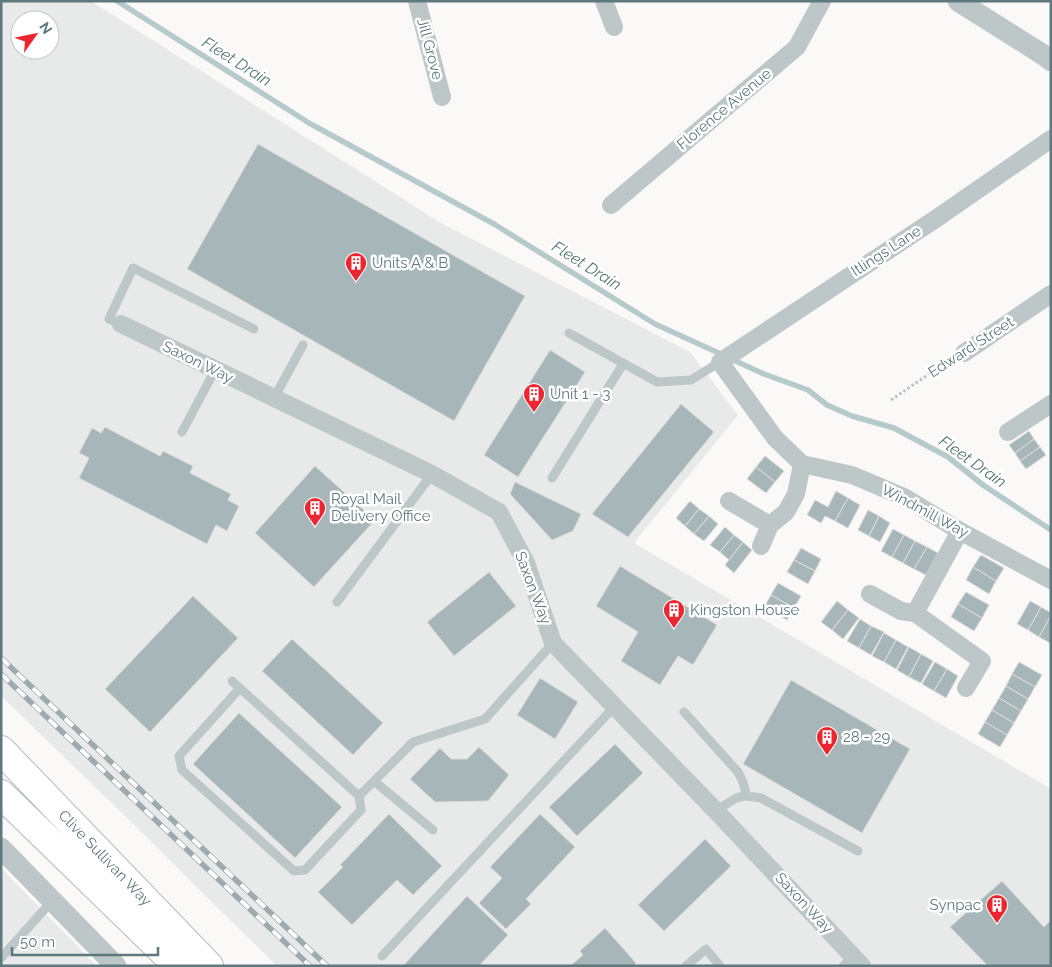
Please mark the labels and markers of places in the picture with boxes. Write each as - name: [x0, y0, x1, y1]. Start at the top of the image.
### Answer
- building icon: Units A & B: [344, 251, 368, 282]
- place label: Units A & B: [372, 254, 448, 272]
- building icon: Unit 1 - 3: [522, 382, 546, 413]
- place label: Unit 1 - 3: [550, 385, 611, 403]
- place label: Royal Mail Delivery Office: [331, 490, 431, 525]
- building icon: Royal Mail Delivery Office: [303, 496, 327, 527]
- building icon: Kingston House: [662, 598, 686, 629]
- place label: Kingston House: [690, 601, 800, 619]
- building icon: 28 - 29: [815, 725, 839, 756]
- place label: 28 - 29: [843, 728, 891, 746]
- building icon: Synpac: [985, 893, 1009, 924]
- place label: Synpac: [930, 896, 981, 914]

